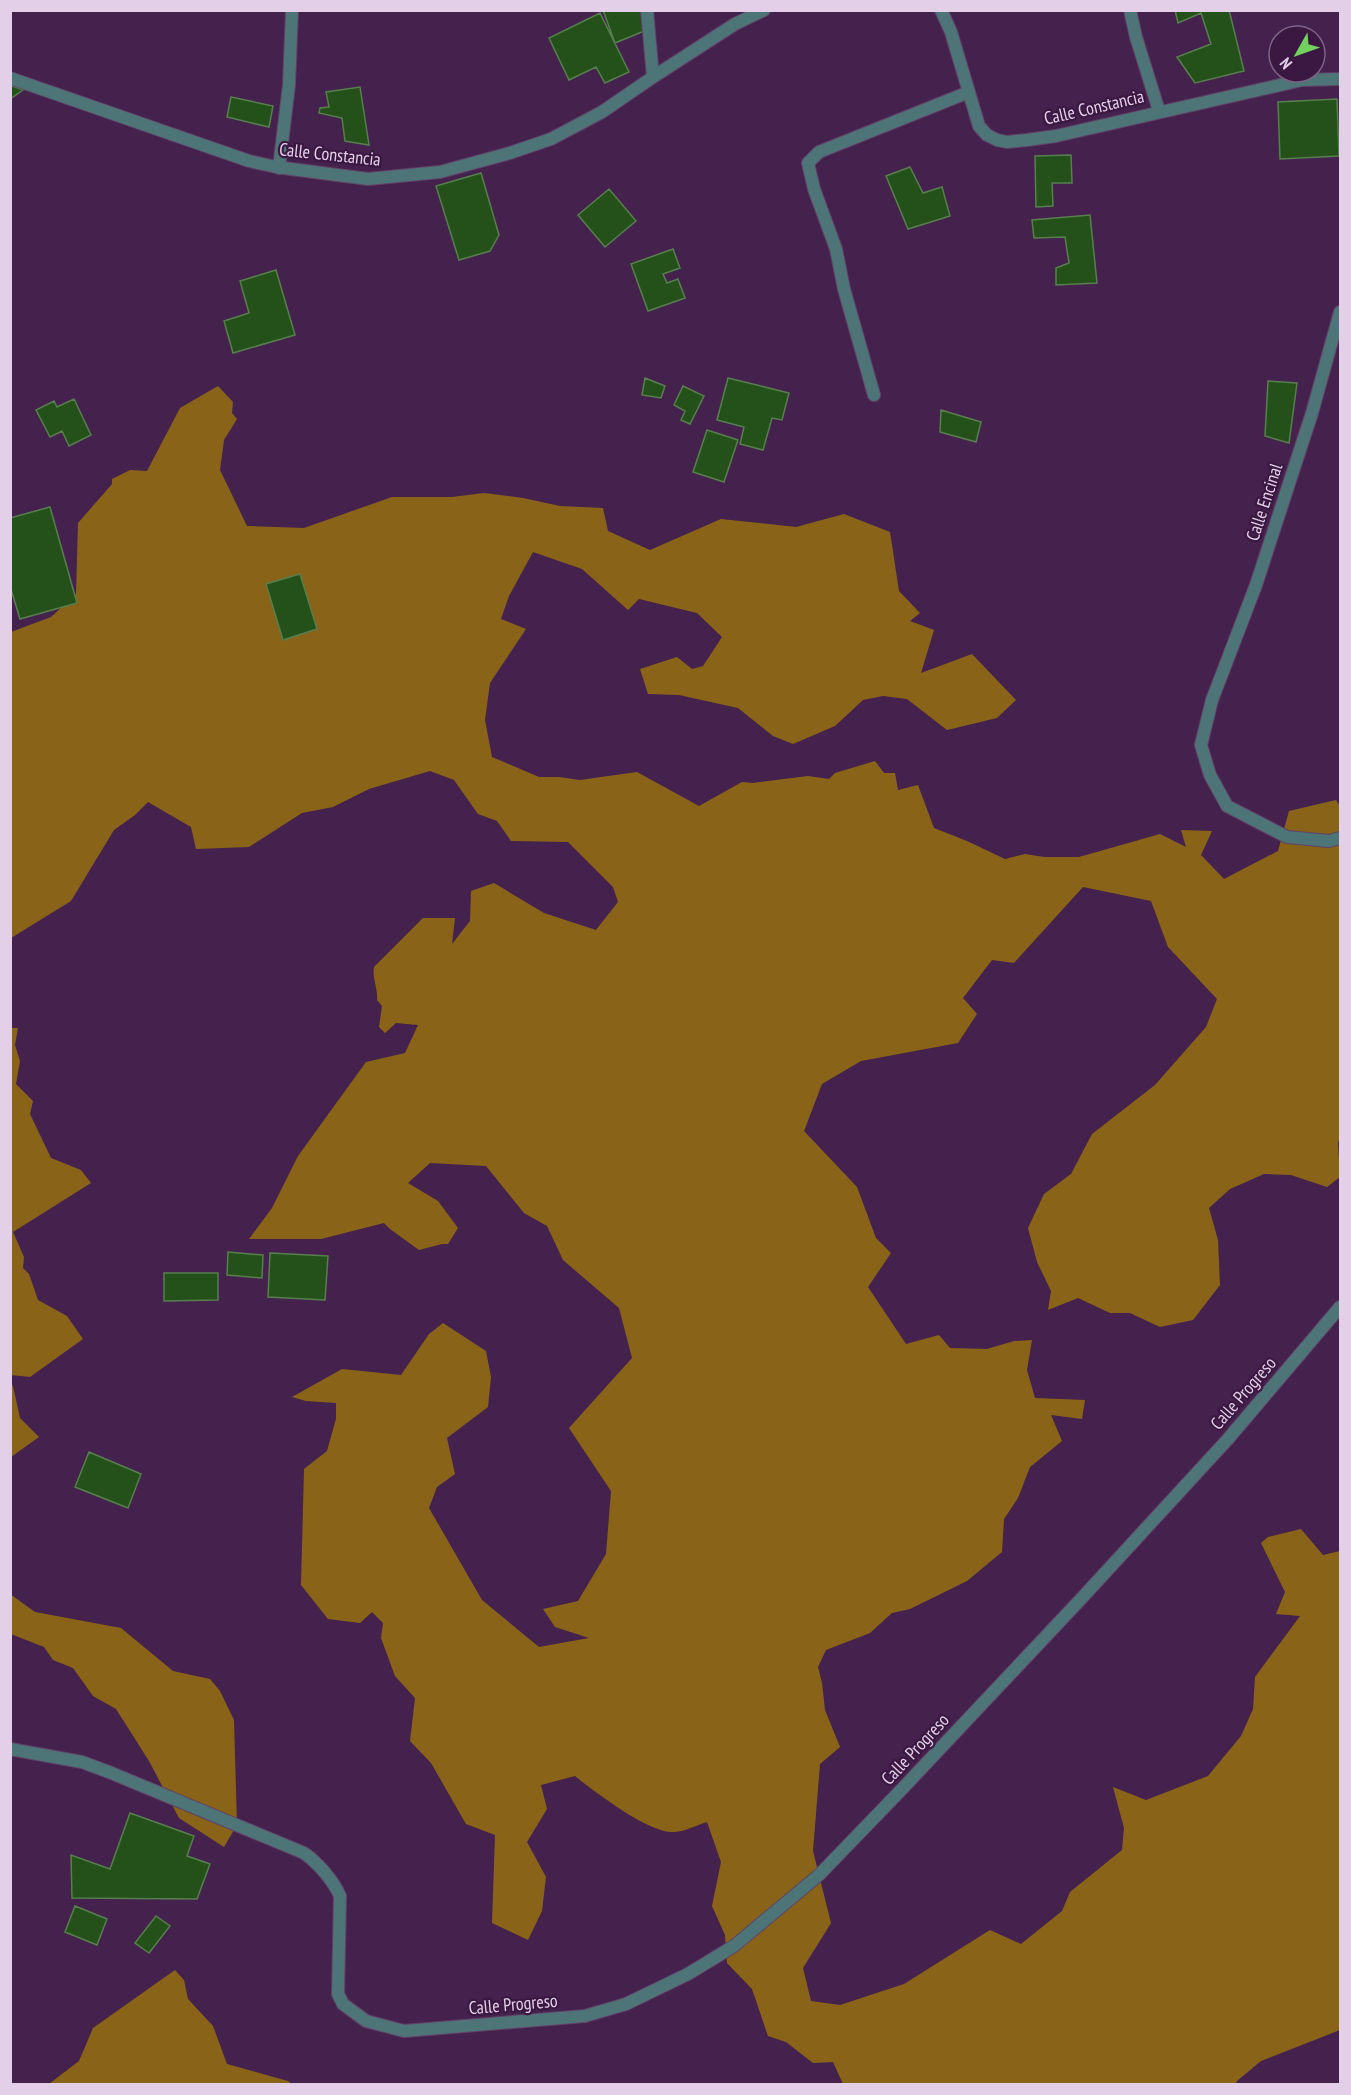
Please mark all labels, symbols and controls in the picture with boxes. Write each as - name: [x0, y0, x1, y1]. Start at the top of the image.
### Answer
- north arrow: [1267, 24, 1327, 84]
- text: N: [1275, 54, 1296, 73]
- street label: Calle Constancia: [1042, 84, 1146, 130]
- street label: Calle Constancia: [278, 137, 382, 171]
- street label: Calle Encinal: [1241, 460, 1288, 544]
- street label: Calle Progreso: [1205, 1352, 1281, 1434]
- street label: Calle Progreso: [876, 1708, 954, 1789]
- street label: Calle Progreso: [468, 1989, 559, 2019]

